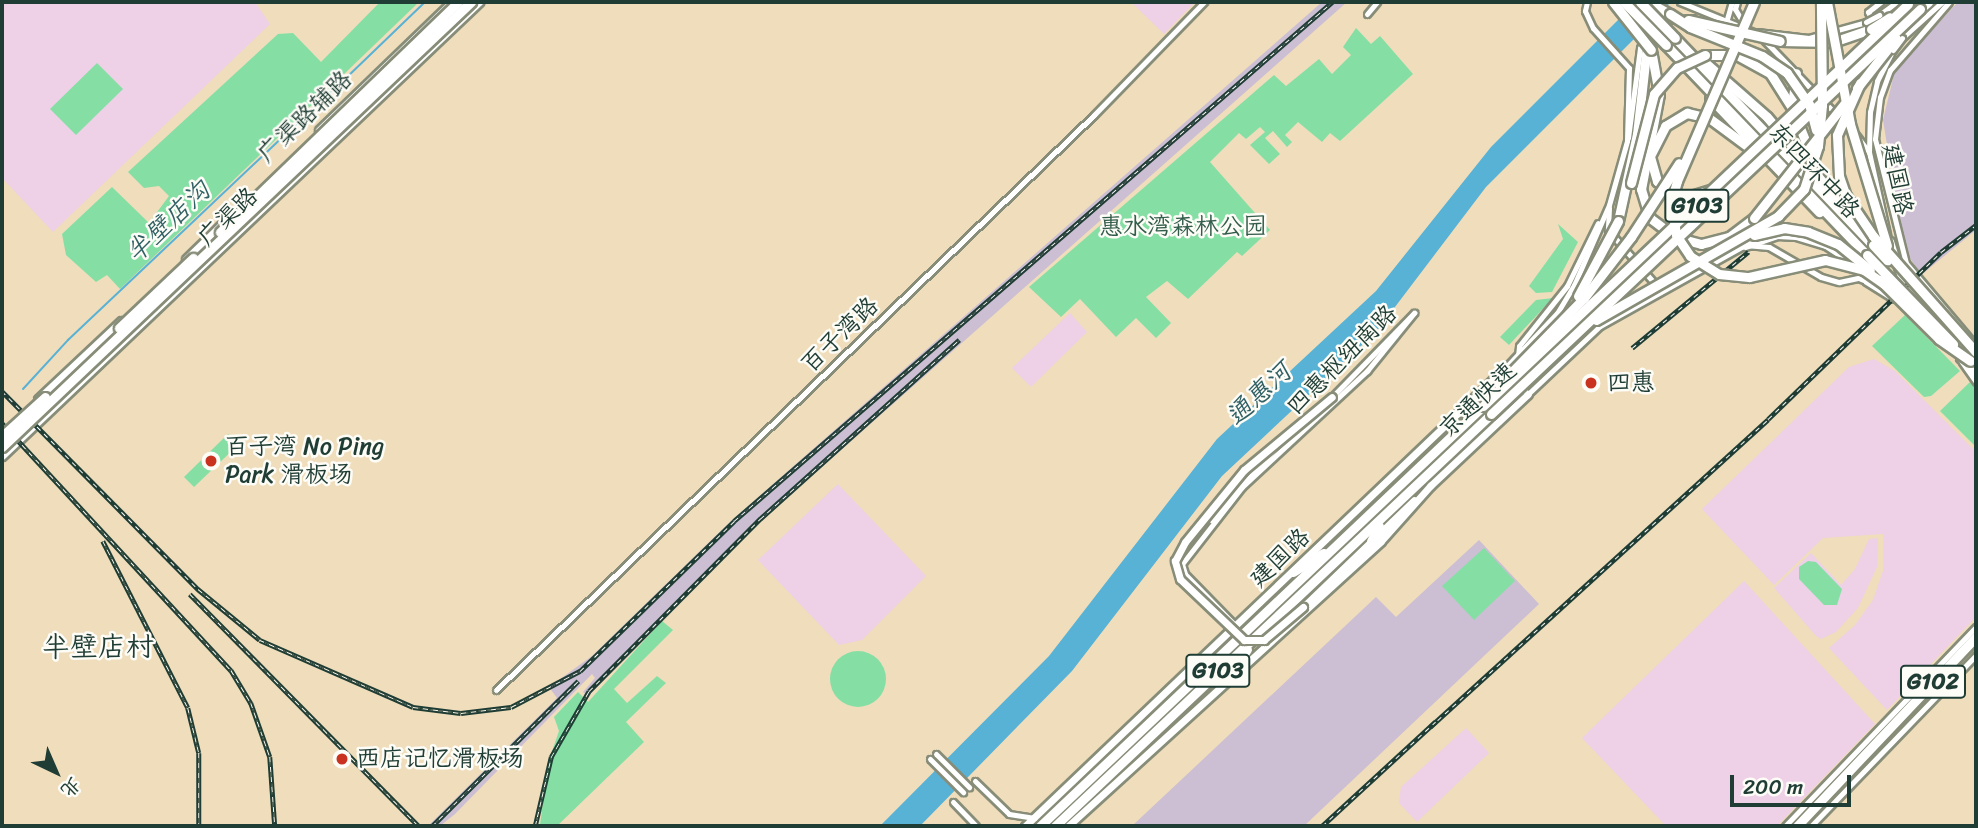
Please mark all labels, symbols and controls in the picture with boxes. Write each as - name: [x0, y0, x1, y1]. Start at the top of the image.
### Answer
- street label: 广渠路辅路: [252, 65, 358, 169]
- street label: 东四环中路: [1763, 117, 1865, 225]
- street label: 建国路: [1876, 141, 1918, 217]
- water label: 半壁店沟: [119, 175, 217, 269]
- street label: 广渠路: [192, 182, 264, 252]
- road number: G103: [1664, 186, 1730, 226]
- park label: 惠水湾森林公园: [1099, 213, 1267, 241]
- street label: 百子湾路: [795, 291, 885, 379]
- street label: 四惠枢纽南路: [1281, 299, 1403, 421]
- water label: 通惠河: [1220, 356, 1298, 432]
- street label: 京通快速: [1433, 356, 1523, 444]
- place label: 四惠: [1607, 369, 1655, 397]
- marker: 四惠: [1581, 373, 1601, 393]
- place label: 百子湾 No Ping Park 滑板场: [225, 433, 385, 489]
- marker: 百子湾 No Ping Park 滑板场: [203, 453, 219, 469]
- street label: 建国路: [1244, 523, 1316, 593]
- district label: 半壁店村: [42, 630, 154, 664]
- road number: G103: [1185, 652, 1251, 691]
- road number: G102: [1900, 662, 1966, 702]
- north arrow: [21, 737, 91, 807]
- place label: 西店记忆滑板场: [356, 745, 524, 773]
- marker: 西店记忆滑板场: [334, 751, 350, 767]
- scale bar: [1733, 762, 1854, 806]
- text: 200 m: [1743, 768, 1803, 806]
- text: 北: [53, 769, 89, 806]

